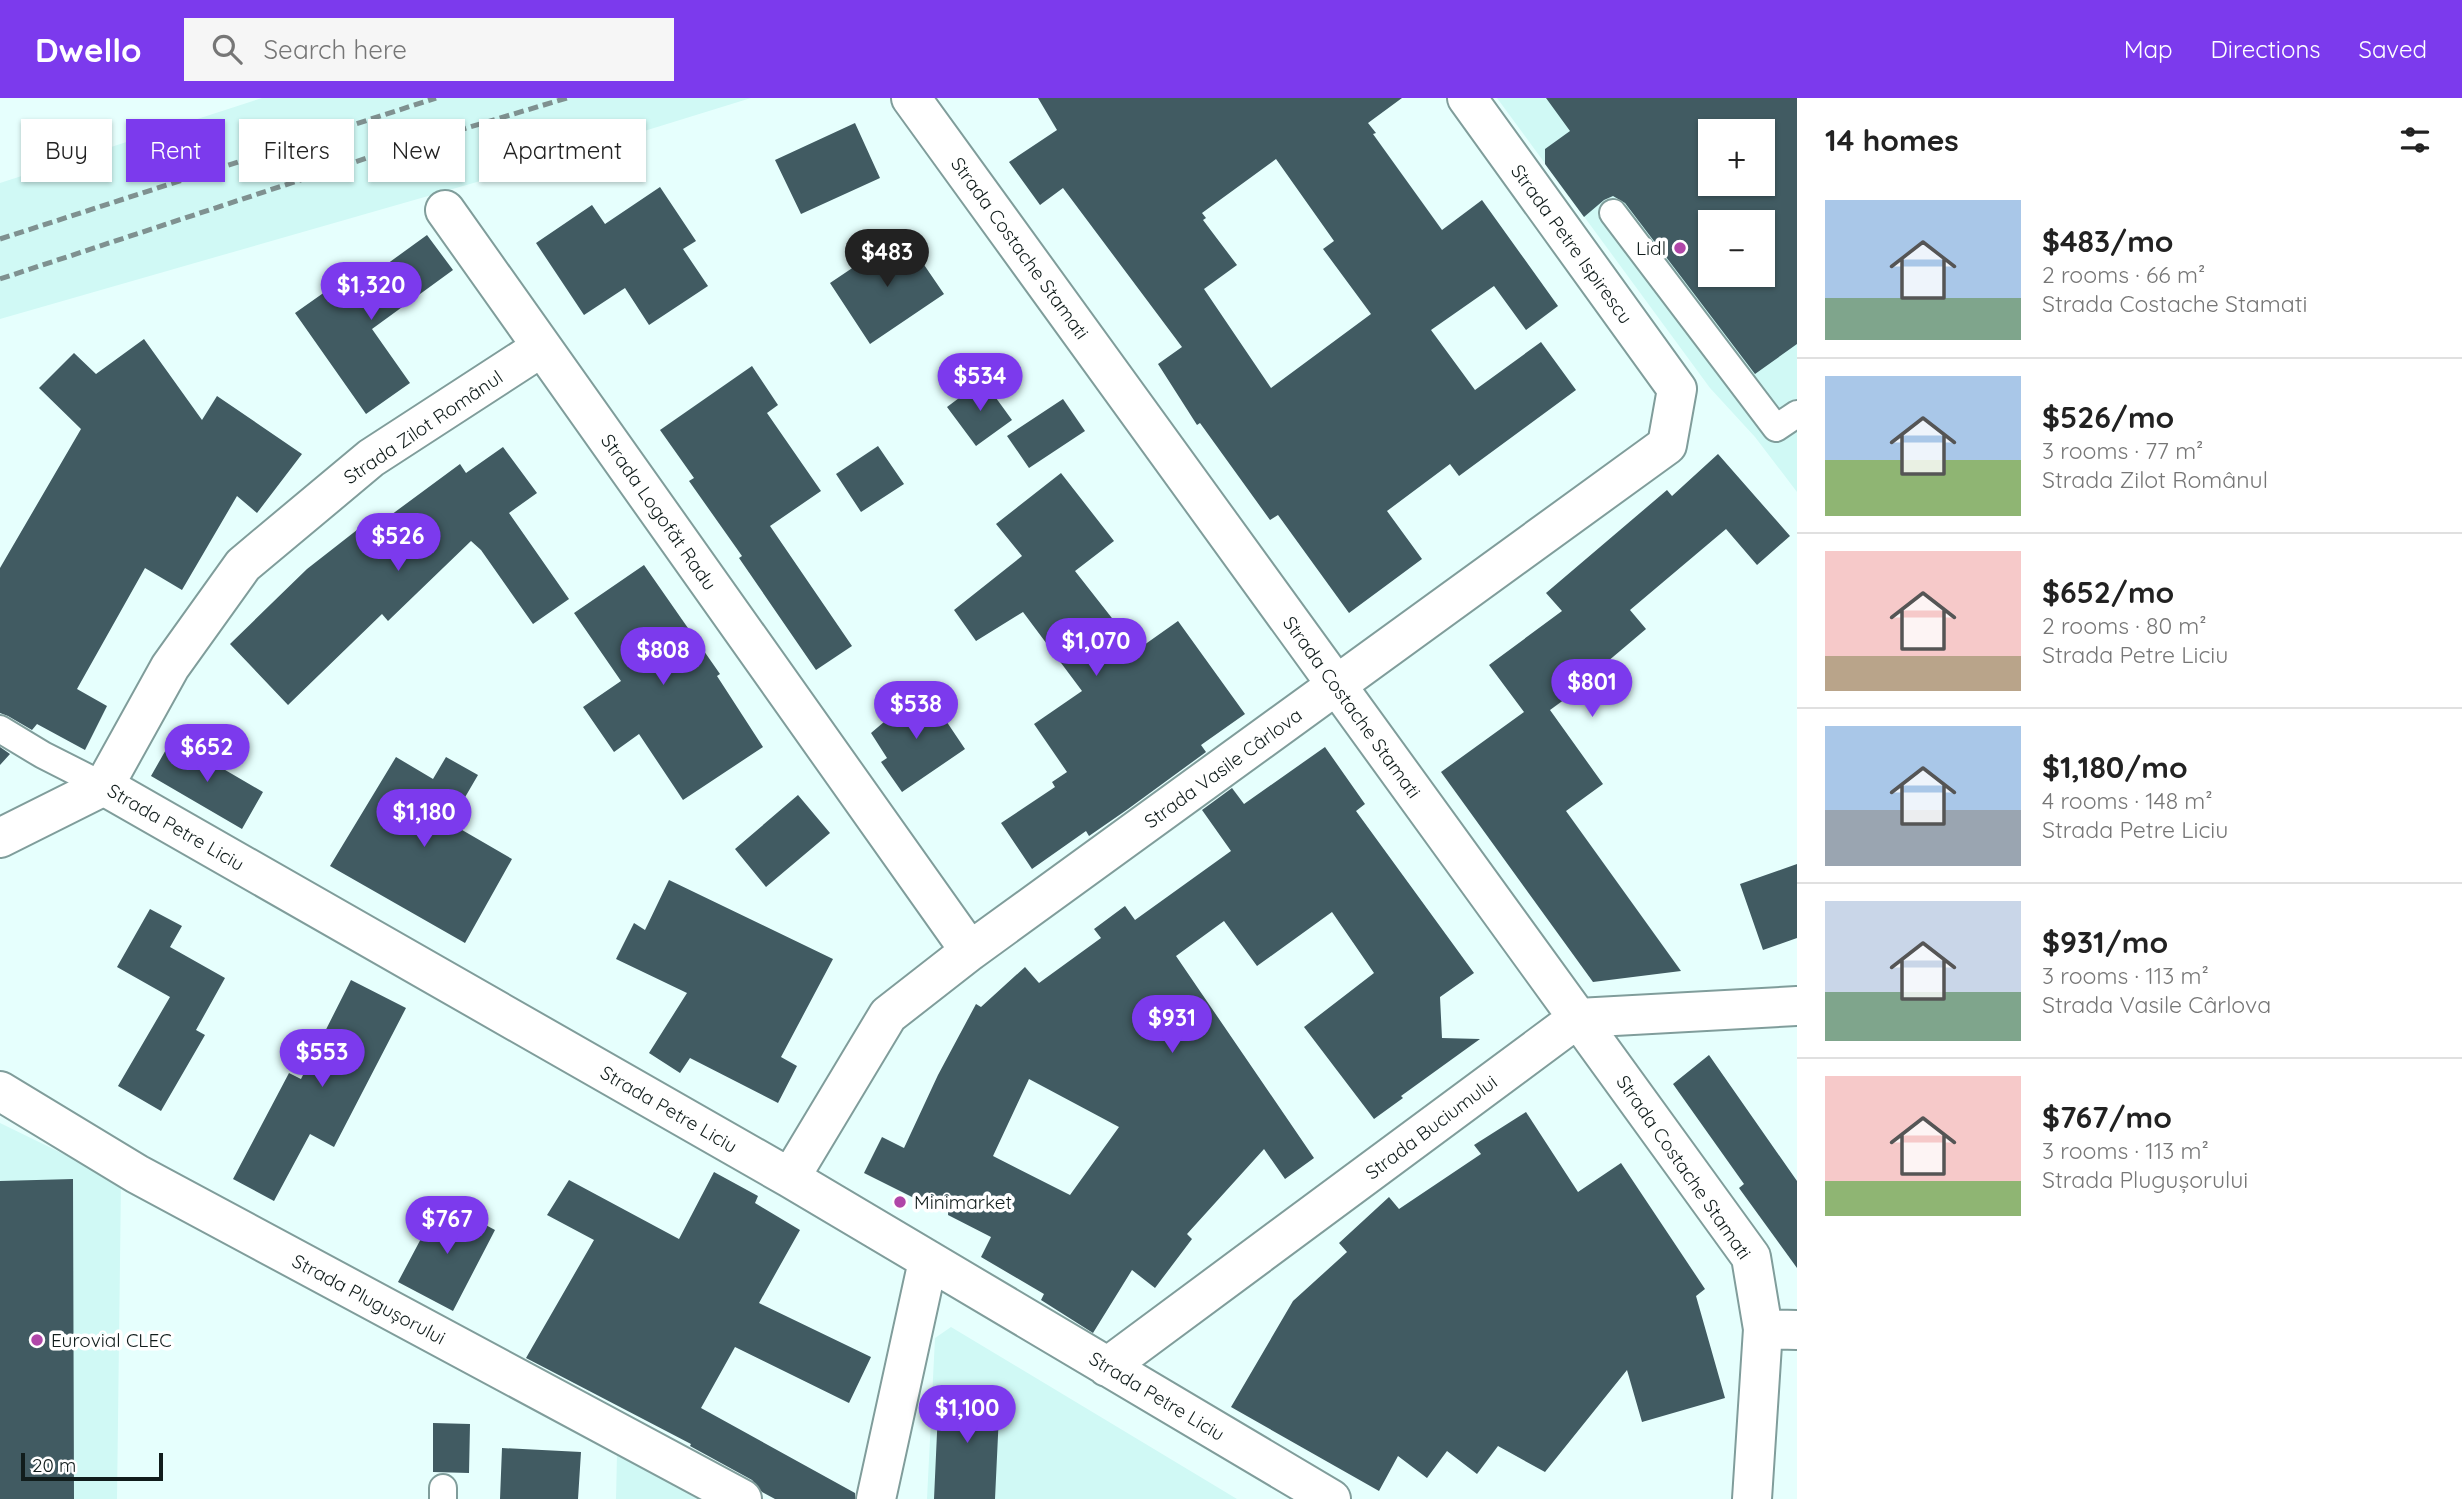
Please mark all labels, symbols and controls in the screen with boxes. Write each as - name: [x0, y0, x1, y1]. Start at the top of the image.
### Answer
- search box: [184, 18, 674, 81]
- text: Dwello: [35, 29, 142, 70]
- icon: search: [208, 30, 246, 68]
- text: Search here: [264, 33, 407, 66]
- text: Map: [2124, 34, 2173, 64]
- text: Directions: [2211, 34, 2321, 64]
- text: Saved: [2359, 34, 2427, 64]
- chip: Buy: [21, 119, 112, 182]
- chip: Rent: [126, 119, 225, 182]
- chip: Filters: [239, 119, 354, 182]
- chip: New: [368, 119, 465, 182]
- chip: Apartment: [479, 119, 646, 182]
- map controls: [1698, 119, 1775, 287]
- button: +: [1698, 119, 1775, 196]
- text: 14 homes: [1825, 121, 1959, 159]
- icon: filters: [2396, 121, 2434, 159]
- street label: Strada Costache Stamati: [946, 152, 1094, 344]
- street label: Strada Petre Ispirescu: [1506, 159, 1638, 329]
- button: −: [1698, 210, 1775, 287]
- text: $483/mo: [2042, 222, 2174, 260]
- icon: home: [1881, 228, 1965, 312]
- pin: $483: [846, 230, 928, 289]
- place label: Lidl: [1636, 236, 1666, 260]
- text: $483: [861, 237, 913, 266]
- marker: Lidl: [1672, 240, 1688, 256]
- text: 2 rooms · 66 m²: [2042, 260, 2205, 289]
- pin: $1,320: [314, 262, 428, 322]
- text: $1,320: [337, 270, 405, 299]
- text: Strada Costache Stamati: [2042, 289, 2307, 318]
- pin: $534: [939, 354, 1021, 413]
- text: $534: [954, 361, 1006, 390]
- street label: Strada Zilot Românul: [339, 365, 507, 489]
- text: $526/mo: [2042, 398, 2174, 436]
- icon: home: [1881, 404, 1965, 488]
- street label: Strada Logofăt Radu: [596, 429, 722, 595]
- text: 3 rooms · 77 m²: [2042, 436, 2203, 465]
- text: Strada Zilot Românul: [2042, 465, 2268, 494]
- pin: $526: [357, 514, 439, 573]
- text: $526: [372, 521, 424, 550]
- text: $652/mo: [2042, 573, 2174, 611]
- icon: home: [1881, 579, 1965, 663]
- street label: Strada Costache Stamati: [1278, 611, 1426, 803]
- text: 2 rooms · 80 m²: [2042, 611, 2207, 640]
- pin: $1,070: [1039, 618, 1153, 678]
- text: $1,070: [1062, 626, 1130, 655]
- pin: $808: [622, 628, 704, 687]
- text: $808: [636, 635, 690, 664]
- text: Strada Petre Liciu: [2042, 640, 2228, 669]
- pin: $801: [1551, 660, 1633, 719]
- text: $801: [1567, 667, 1617, 696]
- pin: $538: [875, 682, 957, 741]
- text: $538: [890, 689, 942, 718]
- street label: Strada Vasile Cârlova: [1139, 703, 1307, 833]
- pin: $652: [166, 724, 248, 784]
- text: $652: [181, 732, 233, 761]
- text: $1,180/mo: [2042, 748, 2188, 786]
- icon: home: [1881, 754, 1965, 838]
- street label: Strada Petre Liciu: [103, 778, 249, 876]
- text: 4 rooms · 148 m²: [2042, 786, 2213, 815]
- pin: $1,180: [367, 790, 481, 849]
- text: $1,180: [392, 797, 456, 826]
- text: Strada Petre Liciu: [2042, 815, 2228, 844]
- text: $931/mo: [2042, 923, 2168, 961]
- icon: home: [1881, 929, 1965, 1013]
- text: 3 rooms · 113 m²: [2042, 961, 2209, 990]
- text: Strada Vasile Cârlova: [2042, 990, 2271, 1019]
- pin: $931: [1131, 996, 1213, 1055]
- text: $931: [1148, 1003, 1196, 1032]
- pin: $553: [281, 1030, 363, 1089]
- text: $553: [296, 1037, 348, 1066]
- street label: Strada Petre Liciu: [596, 1060, 742, 1158]
- street label: Strada Buciumului: [1360, 1070, 1502, 1184]
- street label: Strada Costache Stamati: [1611, 1070, 1757, 1264]
- text: $767/mo: [2042, 1098, 2172, 1136]
- icon: home: [1881, 1104, 1965, 1188]
- text: 3 rooms · 113 m²: [2042, 1136, 2209, 1165]
- text: Strada Plugușorului: [2042, 1165, 2248, 1194]
- place label: Minimarket: [914, 1190, 1012, 1214]
- marker: Minimarket: [892, 1194, 908, 1210]
- pin: $767: [406, 1196, 488, 1256]
- text: $767: [421, 1204, 473, 1233]
- street label: Strada Plugușorului: [288, 1248, 450, 1350]
- place label: Eurovial CLEC: [51, 1328, 172, 1352]
- marker: Eurovial CLEC: [29, 1332, 45, 1348]
- street label: Strada Petre Liciu: [1085, 1346, 1229, 1446]
- pin: $1,100: [910, 1386, 1024, 1445]
- text: $1,100: [935, 1393, 999, 1422]
- scale bar: [21, 1450, 163, 1482]
- text: 20 m: [32, 1453, 76, 1477]

